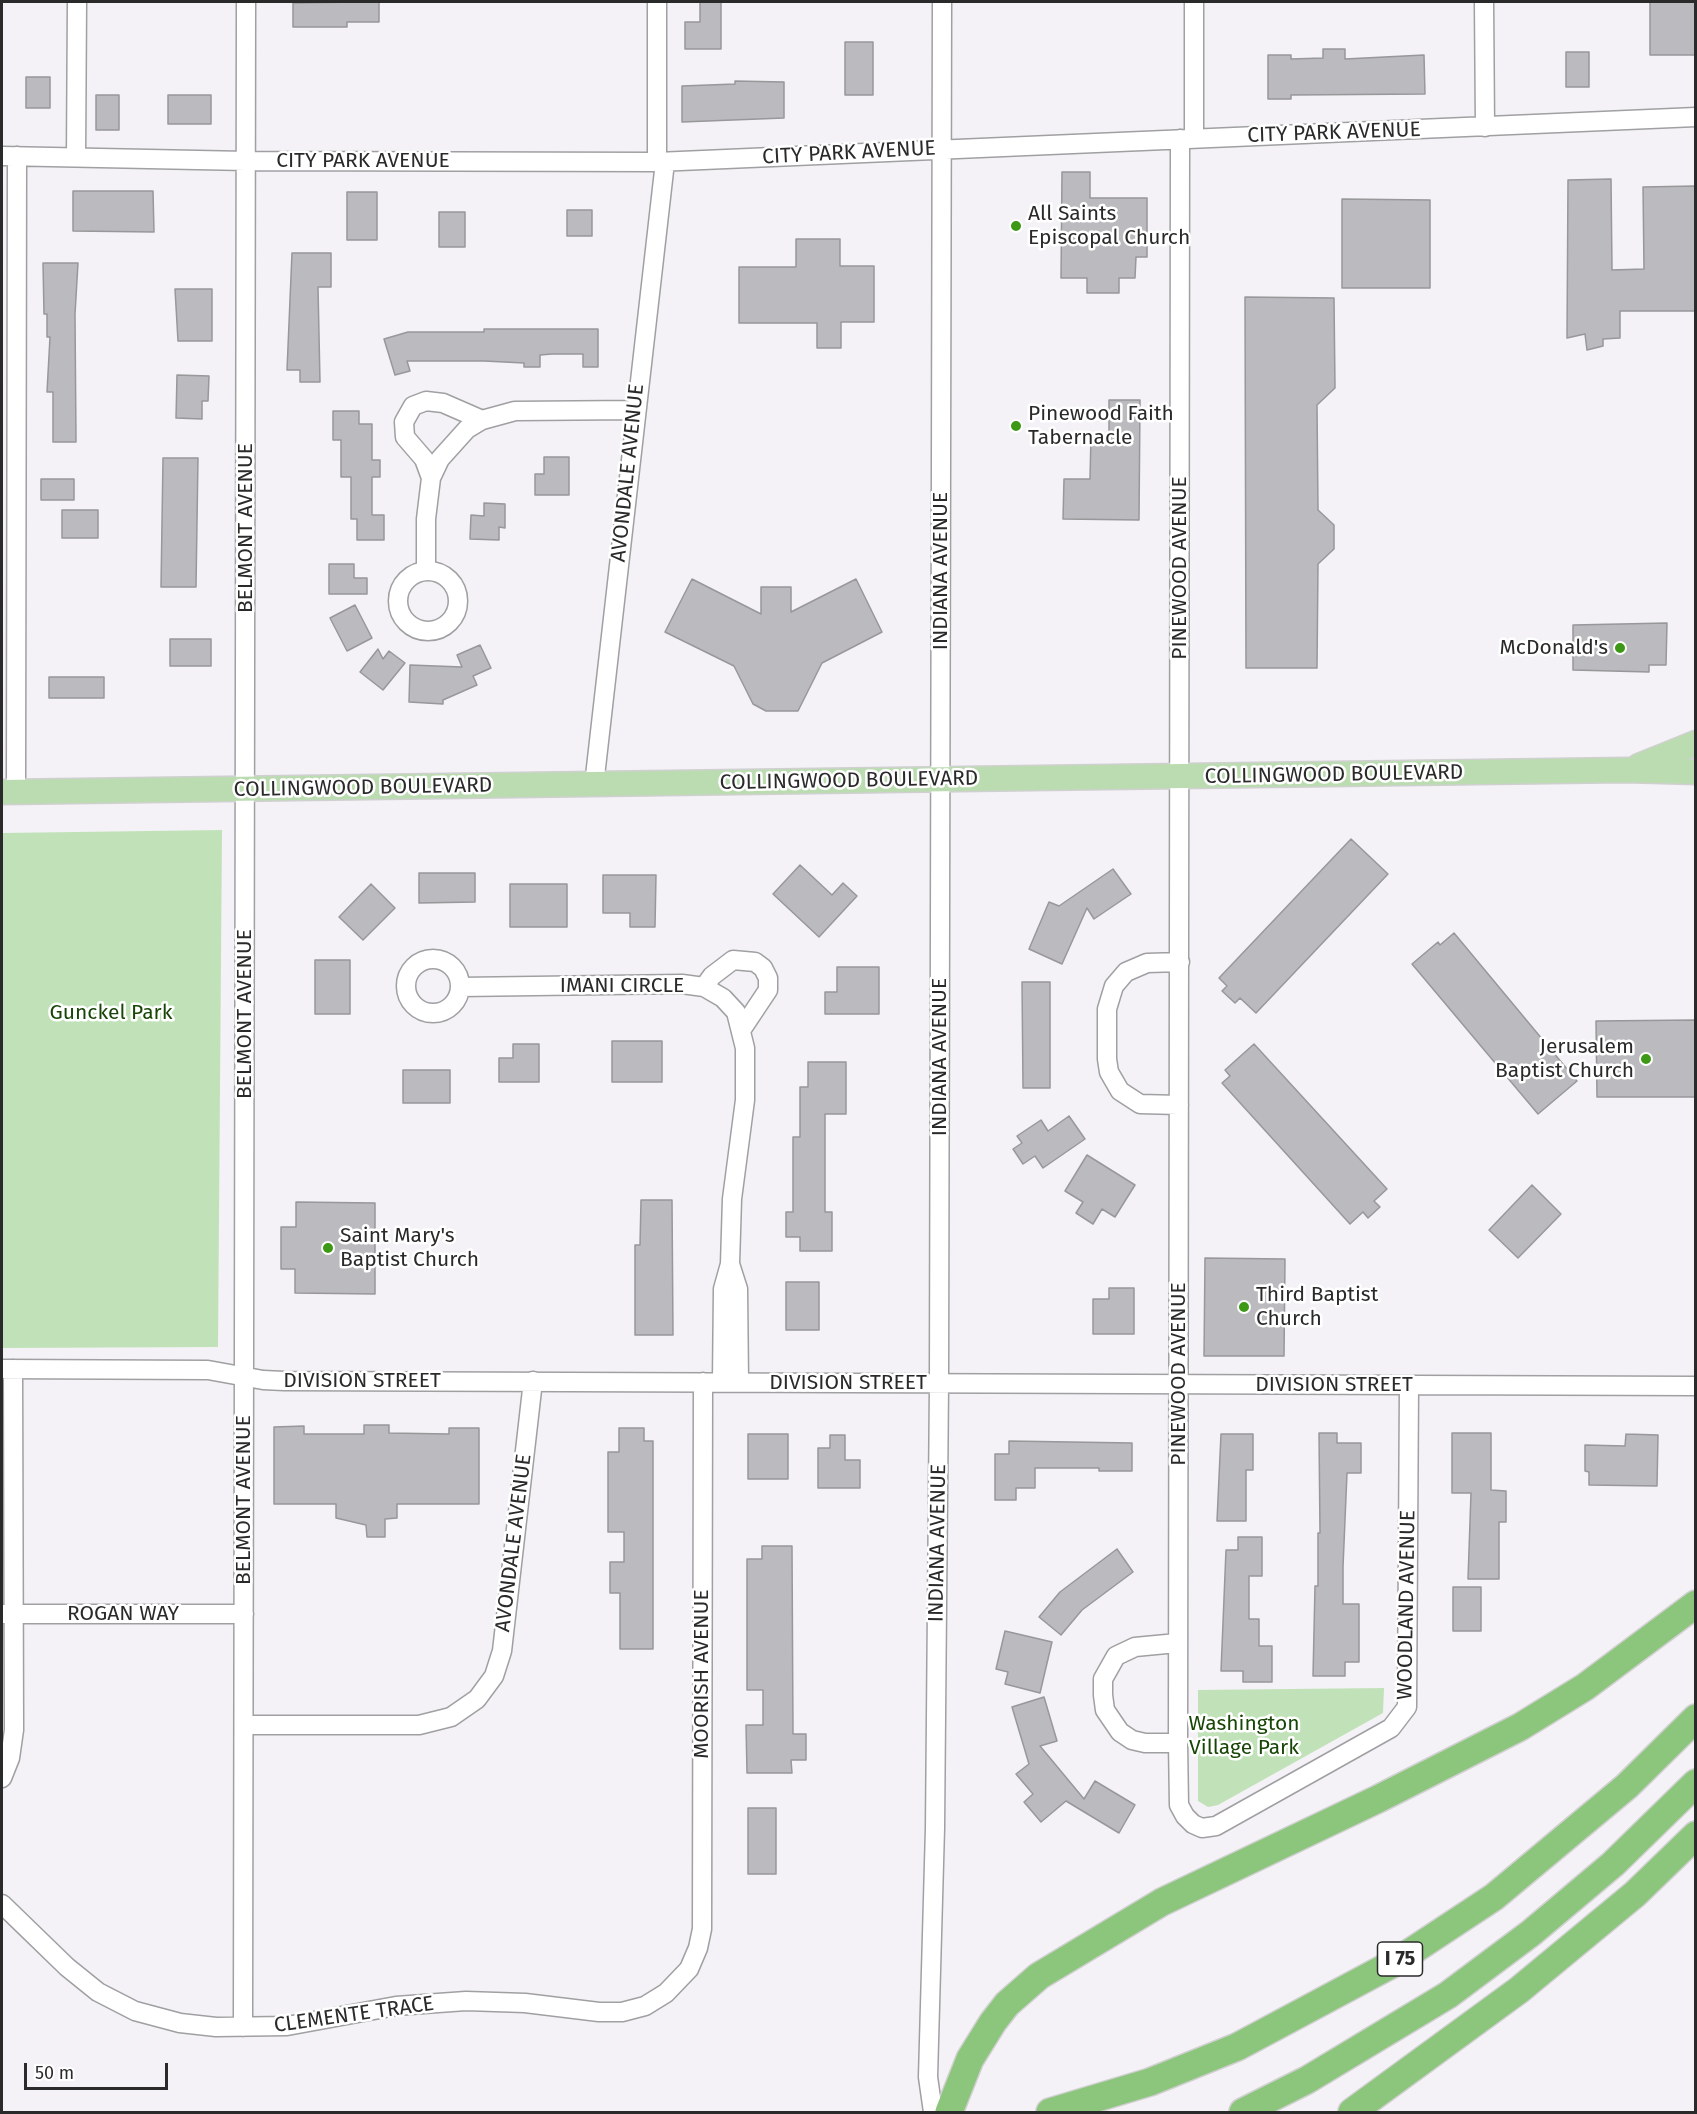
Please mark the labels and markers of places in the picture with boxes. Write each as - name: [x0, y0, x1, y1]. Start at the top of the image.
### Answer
- place label: All Saints Episcopal Church: [1028, 201, 1190, 251]
- marker: All Saints Episcopal Church: [1009, 219, 1023, 233]
- place label: Pinewood Faith Tabernacle: [1028, 401, 1174, 451]
- marker: Pinewood Faith Tabernacle: [1009, 419, 1023, 433]
- place label: McDonald's: [1500, 635, 1608, 661]
- marker: McDonald's: [1613, 641, 1627, 655]
- place label: Jerusalem Baptist Church: [1495, 1034, 1634, 1084]
- marker: Jerusalem Baptist Church: [1639, 1052, 1653, 1066]
- place label: Saint Mary's Baptist Church: [340, 1223, 479, 1273]
- marker: Saint Mary's Baptist Church: [321, 1241, 335, 1255]
- place label: Third Baptist Church: [1256, 1282, 1378, 1332]
- marker: Third Baptist Church: [1237, 1300, 1251, 1314]

